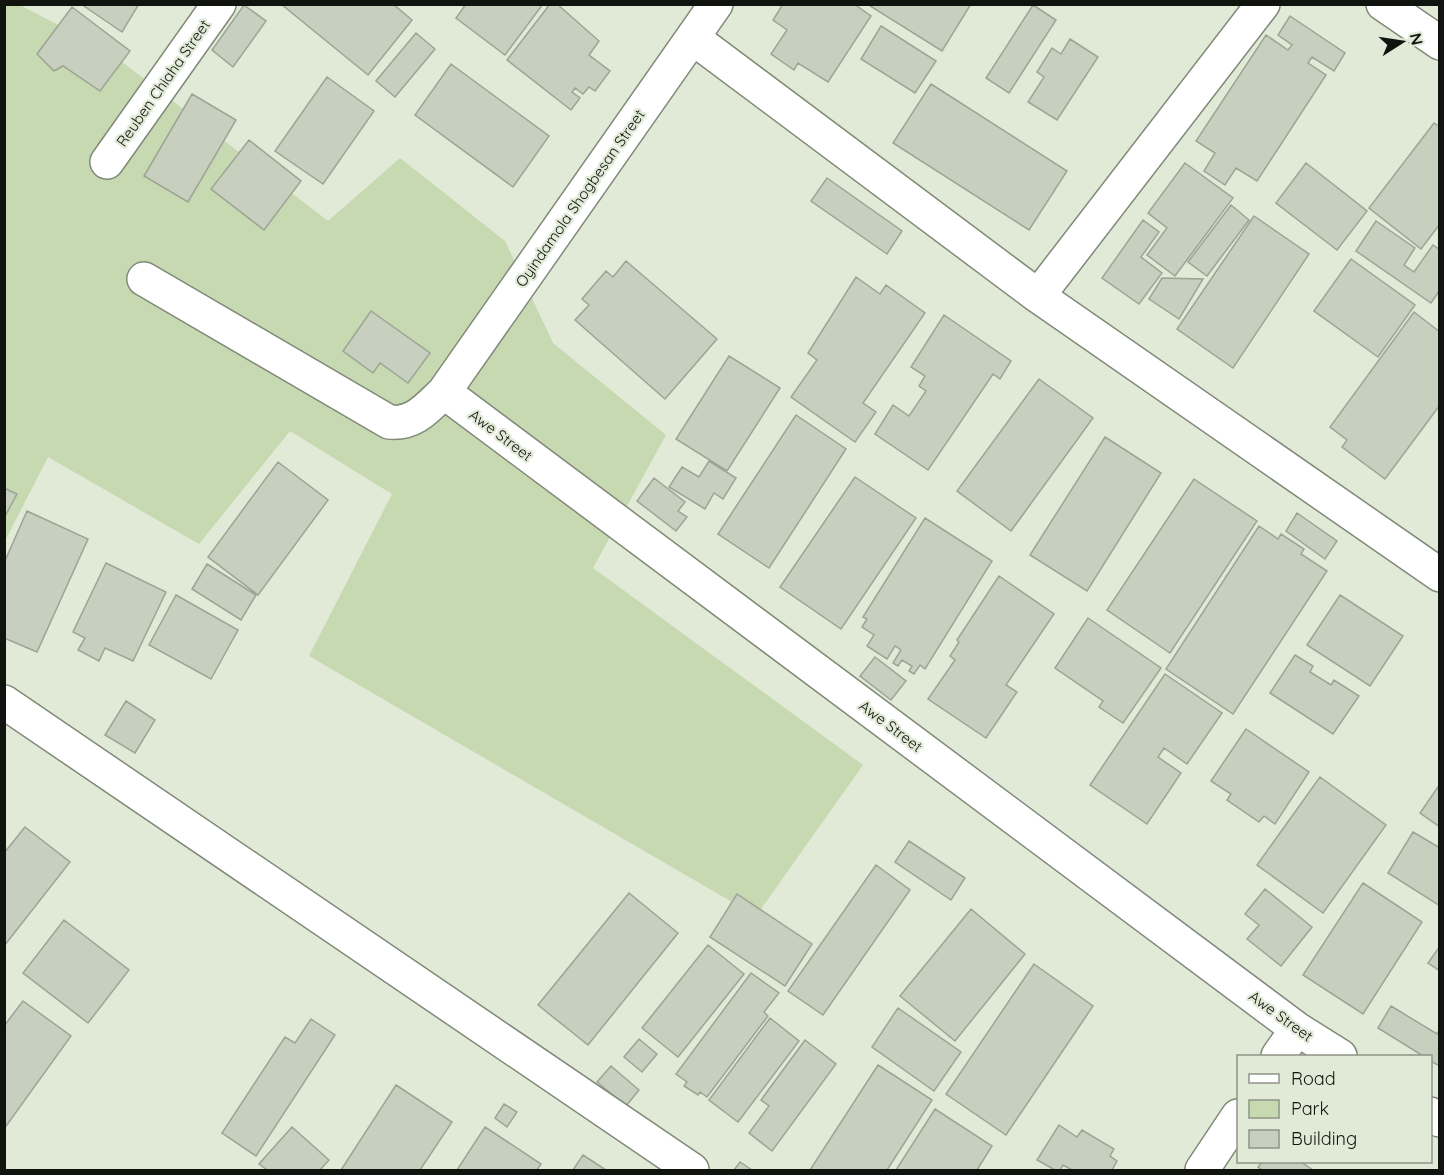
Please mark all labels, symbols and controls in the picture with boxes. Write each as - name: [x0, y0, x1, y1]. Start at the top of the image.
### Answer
- north arrow: [1372, 12, 1432, 72]
- street label: Reuben Chiaha Street: [112, 16, 214, 150]
- text: N: [1406, 31, 1428, 47]
- street label: Oyindamola Shogbesan Street: [511, 106, 649, 290]
- street label: Awe Street: [466, 405, 536, 465]
- street label: Awe Street: [856, 696, 926, 756]
- street label: Awe Street: [1245, 986, 1317, 1046]
- legend: [1237, 1055, 1432, 1163]
- text: Road: [1291, 1067, 1336, 1090]
- text: Park: [1291, 1097, 1329, 1120]
- text: Building: [1291, 1127, 1357, 1150]

